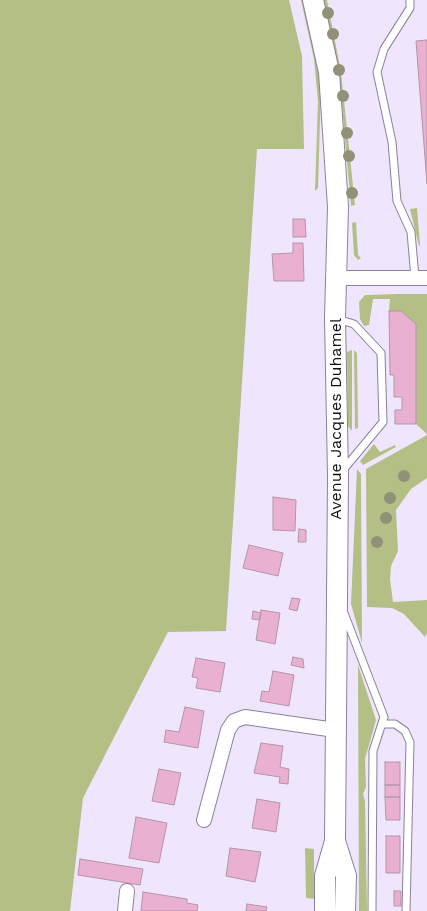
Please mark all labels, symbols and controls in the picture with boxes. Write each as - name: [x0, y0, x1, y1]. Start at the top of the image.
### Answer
- street label: Avenue Jacques Duhamel: [326, 318, 346, 520]

